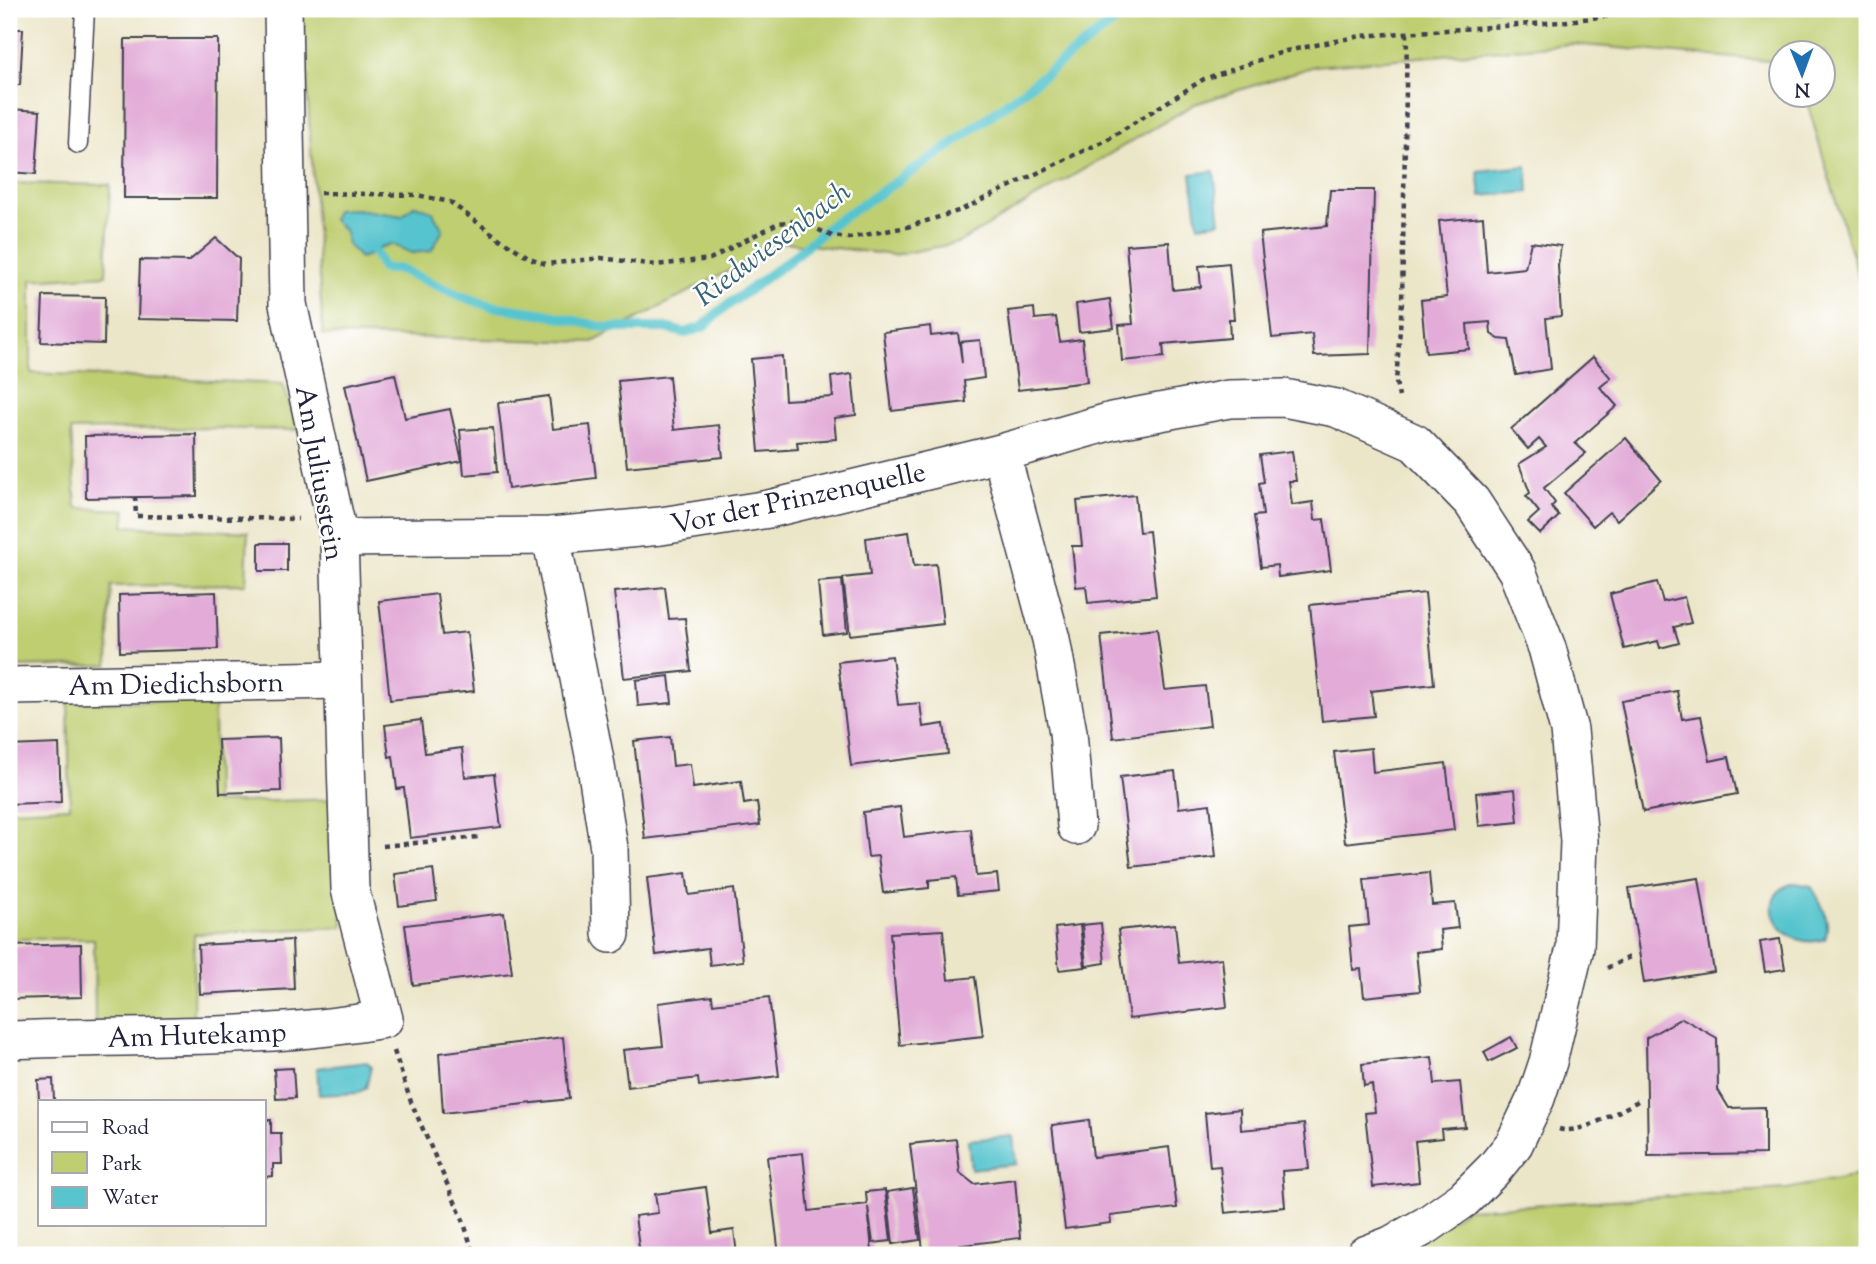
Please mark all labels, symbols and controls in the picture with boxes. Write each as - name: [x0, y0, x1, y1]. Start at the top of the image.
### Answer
- north arrow: [1768, 38, 1838, 108]
- text: N: [1794, 75, 1810, 102]
- water label: Riedwiesenbach: [686, 171, 861, 318]
- street label: Am Juliusstein: [283, 383, 353, 564]
- street label: Vor der Prinzenquelle: [667, 453, 930, 547]
- street label: Am Diedichsborn: [68, 664, 284, 708]
- street label: Am Hutekamp: [107, 1014, 287, 1060]
- legend: [38, 1100, 266, 1226]
- text: Road: [102, 1114, 149, 1144]
- text: Park: [102, 1150, 143, 1180]
- text: Water: [102, 1184, 159, 1214]

